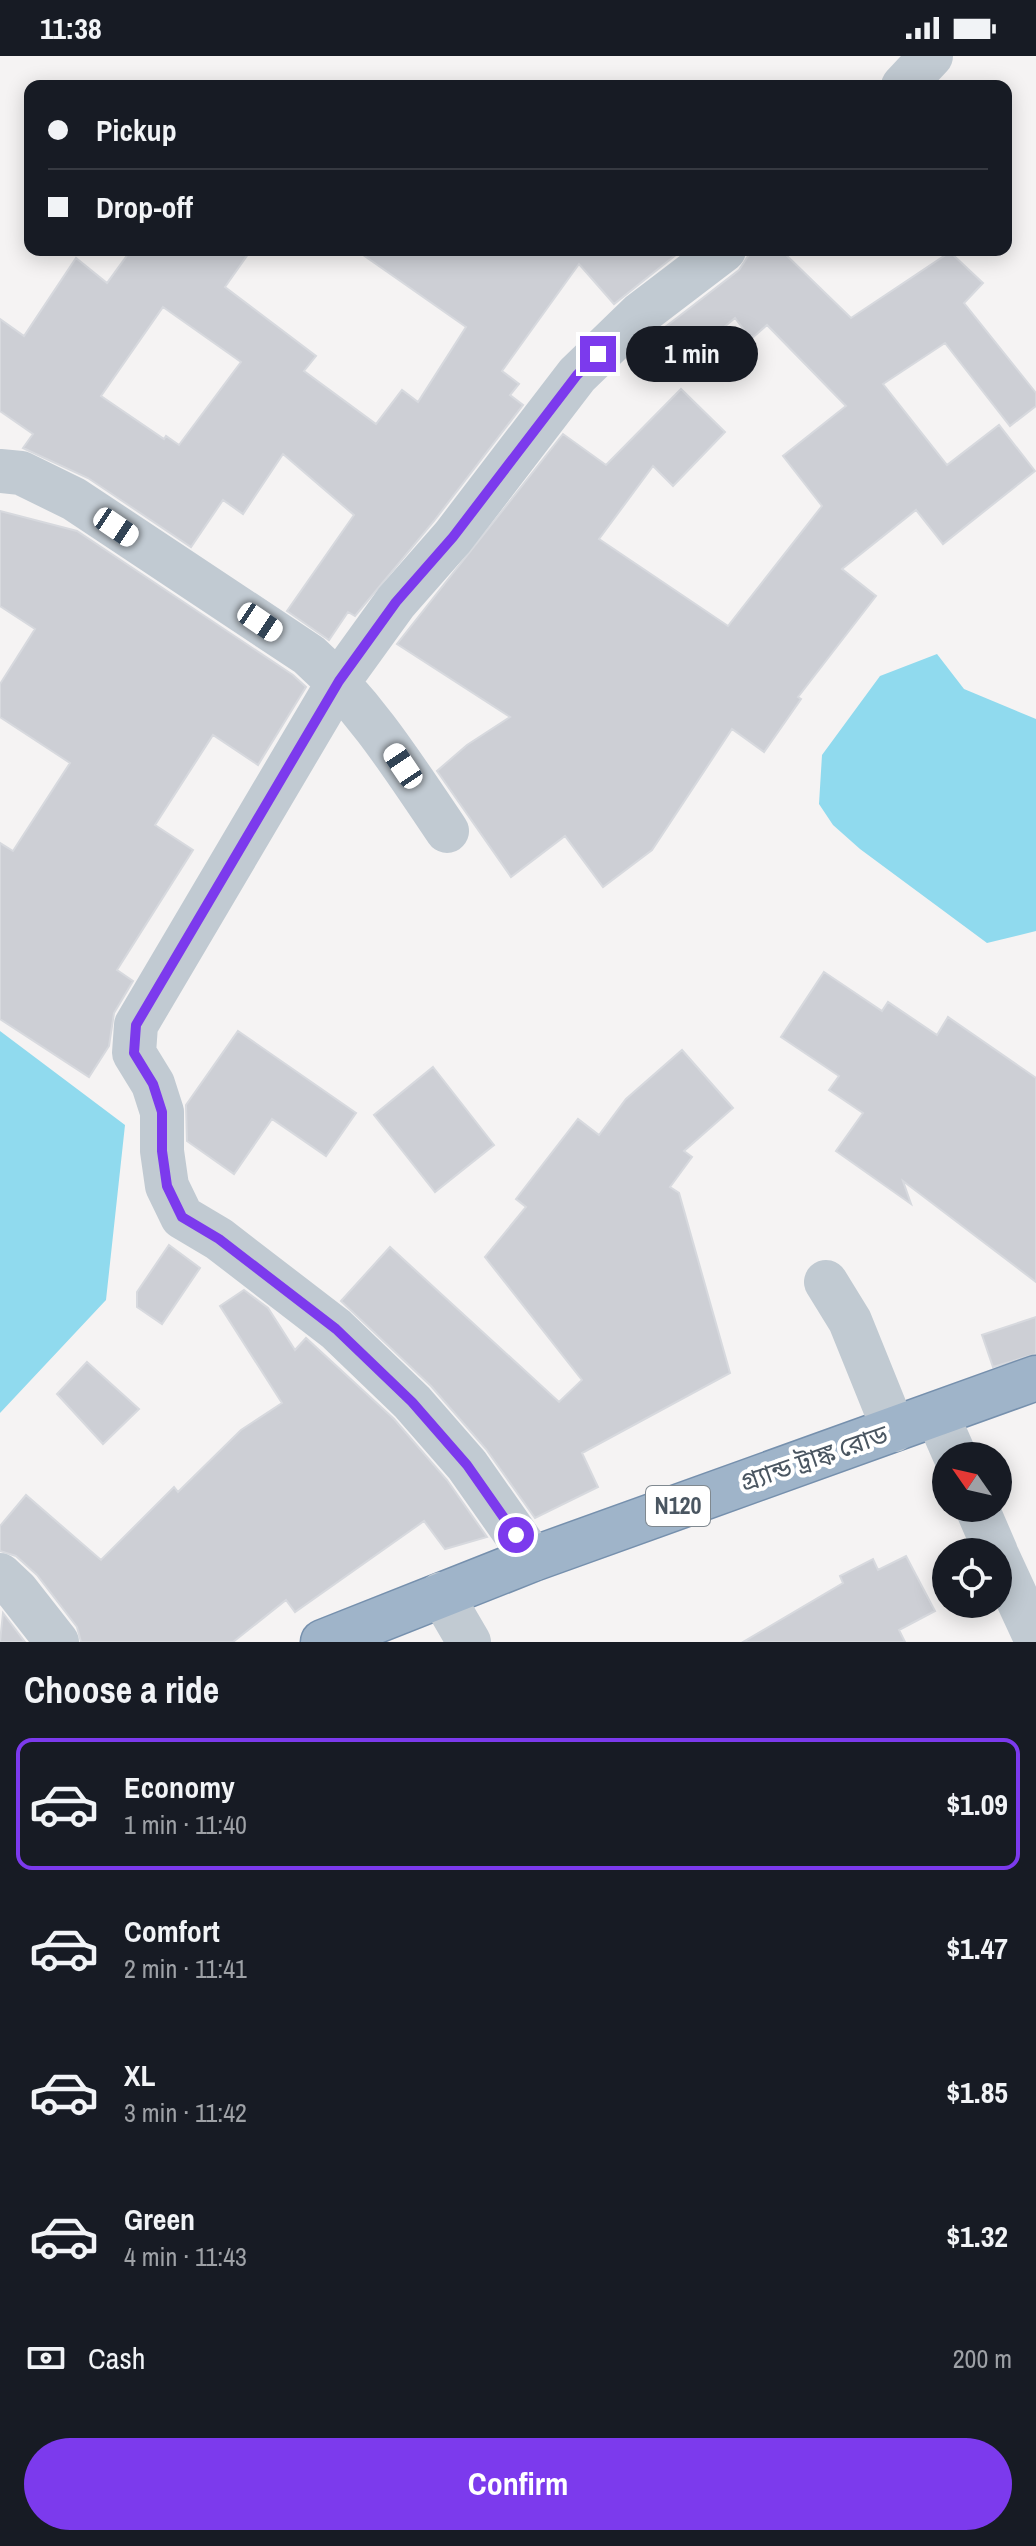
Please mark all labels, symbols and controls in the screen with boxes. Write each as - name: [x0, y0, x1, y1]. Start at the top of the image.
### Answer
- text: 11:38: [40, 8, 102, 48]
- text: Pickup: [96, 110, 177, 150]
- text: Drop-off: [96, 187, 193, 227]
- callout: 1 min: [626, 326, 758, 382]
- route end: [580, 336, 616, 372]
- text: 1 min: [664, 336, 720, 371]
- car: [89, 504, 143, 550]
- car: [233, 599, 287, 645]
- car: [380, 739, 426, 793]
- street label: গ্র্যান্ড ট্রাঙ্ক রোড: [735, 1416, 893, 1499]
- north arrow: [932, 1442, 1012, 1522]
- map controls: [932, 1442, 1012, 1618]
- road number: N120: [646, 1486, 710, 1526]
- route start: [498, 1517, 534, 1553]
- button: locate: [932, 1538, 1012, 1618]
- text: Choose a ride: [24, 1666, 219, 1714]
- text: Economy: [124, 1767, 235, 1807]
- icon: car: [28, 1768, 100, 1840]
- text: $1.09: [946, 1784, 1008, 1824]
- text: 1 min · 11:40: [124, 1807, 247, 1842]
- text: Comfort: [124, 1911, 220, 1951]
- icon: car: [28, 1912, 100, 1984]
- text: $1.47: [946, 1928, 1008, 1968]
- text: 2 min · 11:41: [124, 1951, 247, 1986]
- text: XL: [124, 2055, 155, 2095]
- icon: car: [28, 2056, 100, 2128]
- text: $1.85: [946, 2072, 1008, 2112]
- text: 3 min · 11:42: [124, 2095, 247, 2130]
- text: Green: [124, 2199, 195, 2239]
- icon: car: [28, 2200, 100, 2272]
- text: $1.32: [946, 2216, 1008, 2256]
- text: 4 min · 11:43: [124, 2239, 247, 2274]
- icon: cash: [24, 2336, 68, 2380]
- text: Cash: [88, 2338, 145, 2378]
- text: 200 m: [953, 2341, 1012, 2376]
- button: Confirm: [24, 2438, 1012, 2530]

